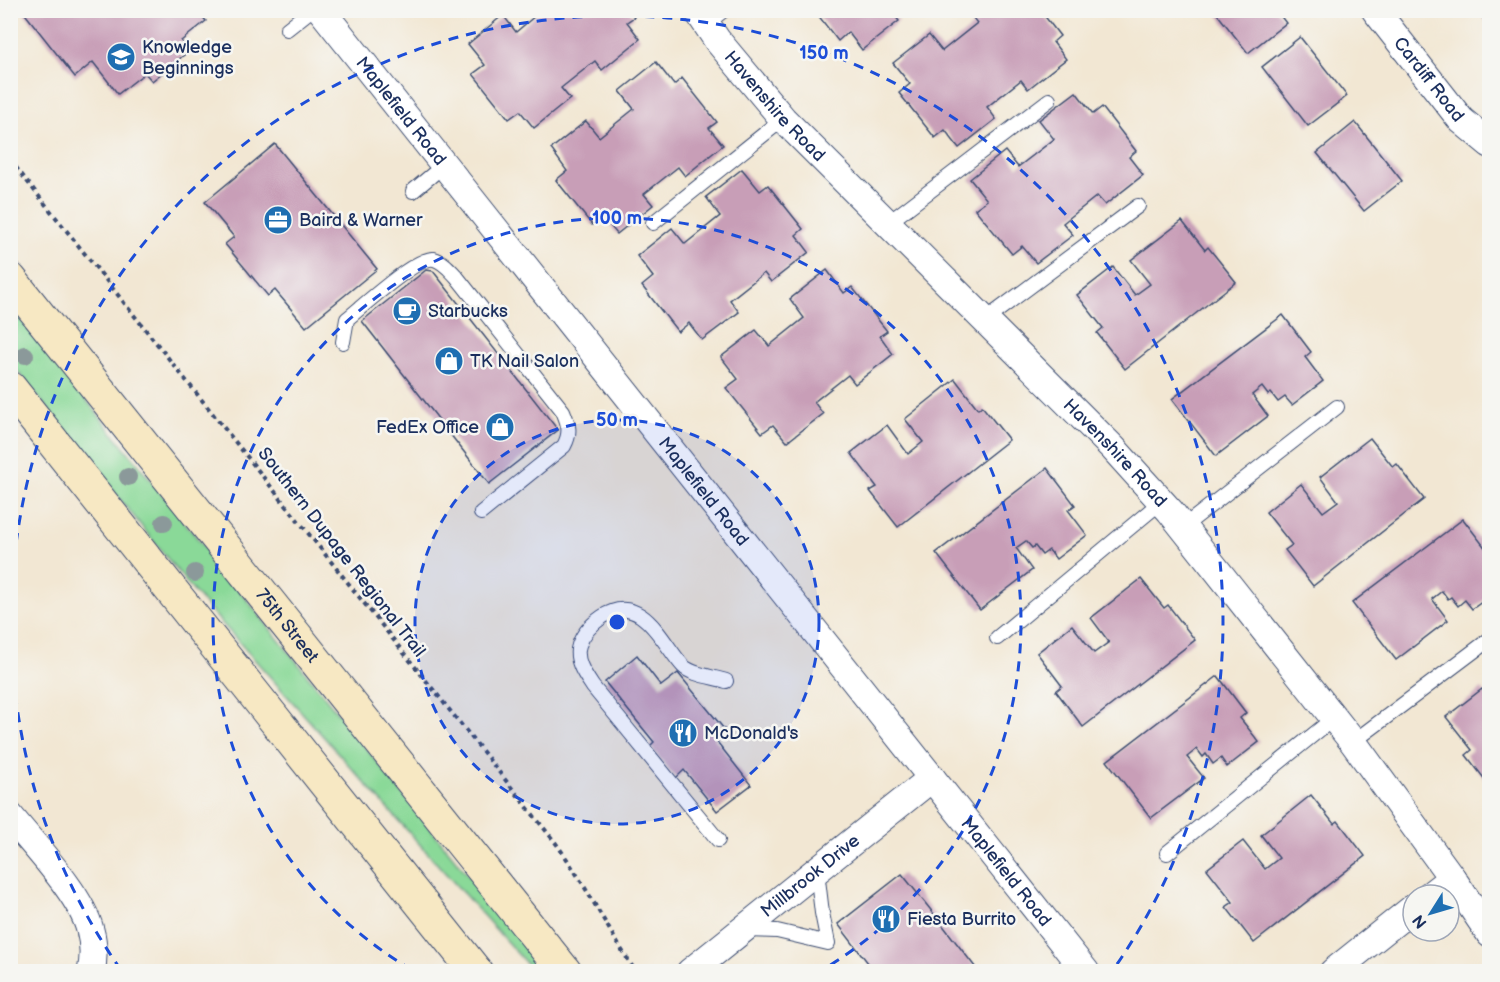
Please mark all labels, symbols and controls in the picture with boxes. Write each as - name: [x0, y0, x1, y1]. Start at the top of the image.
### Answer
- street label: Cardiff Road: [1389, 33, 1468, 126]
- place label: Knowledge Beginnings: [142, 37, 234, 79]
- school or university icon: Knowledge Beginnings: [105, 41, 137, 73]
- text: 150 m: [799, 43, 849, 64]
- street label: Havenshire Road: [720, 47, 829, 166]
- street label: Maplefield Road: [351, 53, 450, 170]
- office icon: Baird & Warner: [262, 204, 294, 236]
- text: 100 m: [592, 208, 642, 229]
- place label: Baird & Warner: [299, 210, 423, 231]
- cafe icon: Starbucks: [391, 295, 423, 327]
- place label: Starbucks: [428, 301, 508, 322]
- shop icon: TK Nail Salon: [433, 345, 465, 377]
- place label: TK Nail Salon: [470, 351, 579, 372]
- street label: Havenshire Road: [1059, 395, 1171, 511]
- text: 50 m: [596, 410, 638, 431]
- shop icon: FedEx Office: [484, 411, 516, 443]
- place label: FedEx Office: [376, 417, 479, 438]
- street label: Maplefield Road: [654, 433, 753, 550]
- street label: Southern Dupage Regional Trail: [253, 443, 430, 661]
- street label: 75th Street: [251, 585, 323, 667]
- centre of rings: [607, 612, 627, 632]
- restaurant icon: McDonald's: [667, 717, 699, 749]
- place label: McDonald's: [704, 723, 799, 744]
- street label: Maplefield Road: [956, 814, 1055, 931]
- street label: Millbrook Drive: [757, 830, 864, 922]
- north arrow: [1401, 883, 1461, 943]
- restaurant icon: Fiesta Burrito: [870, 903, 902, 935]
- place label: Fiesta Burrito: [907, 909, 1016, 930]
- text: N: [1409, 911, 1431, 932]

